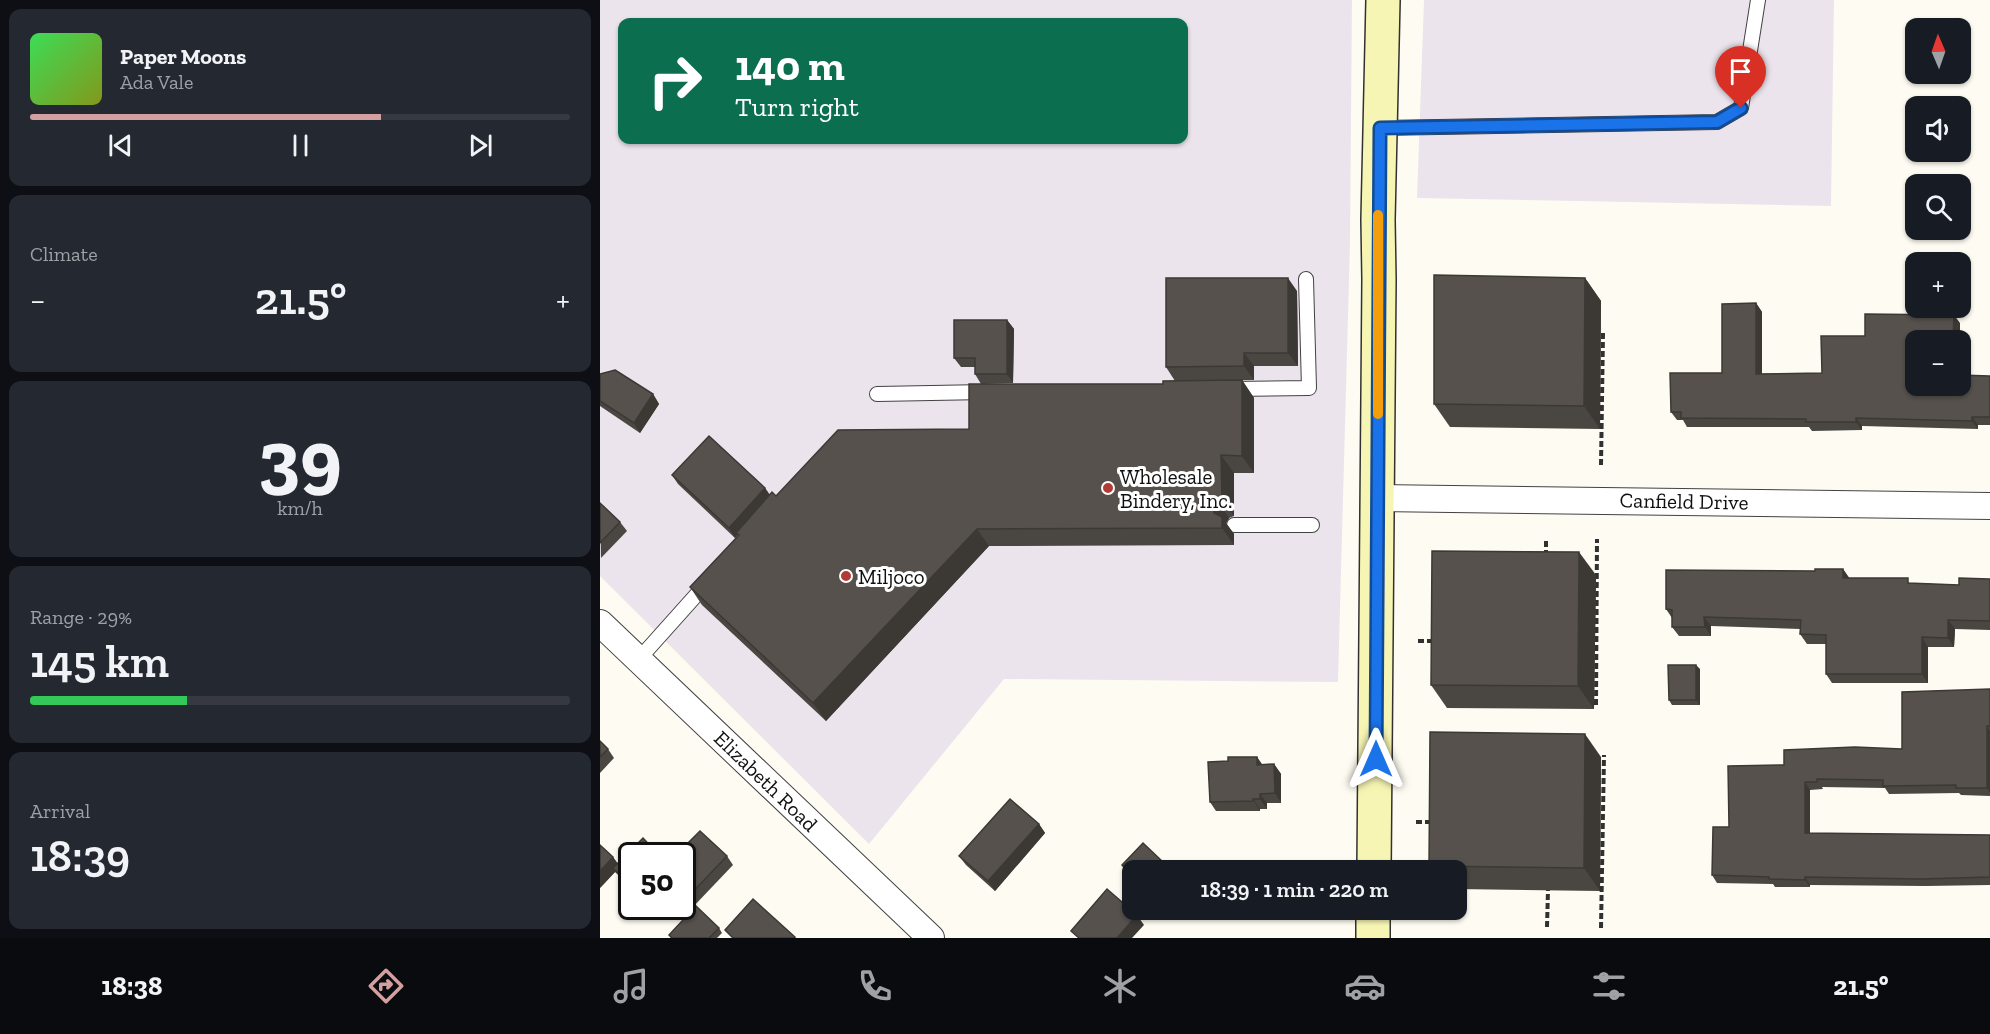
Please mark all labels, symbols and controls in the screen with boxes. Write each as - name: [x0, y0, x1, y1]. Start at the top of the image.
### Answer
- north arrow: [1905, 18, 1971, 84]
- map controls: [1905, 18, 1971, 396]
- text: 140 m: [735, 40, 845, 91]
- icon: right: [636, 42, 714, 120]
- text: Paper Moons: [120, 43, 246, 70]
- pin: [1715, 46, 1766, 108]
- icon: arrive: [1724, 55, 1757, 88]
- text: Ada Vale: [120, 70, 193, 94]
- text: Turn right: [735, 91, 859, 123]
- button: sound: [1905, 96, 1971, 162]
- icon: previous: [104, 129, 137, 162]
- icon: pause: [284, 129, 317, 162]
- icon: next: [464, 129, 497, 162]
- button: search: [1905, 174, 1971, 240]
- text: Climate: [30, 242, 98, 266]
- button: +: [1905, 252, 1971, 318]
- text: 21.5°: [255, 272, 347, 326]
- text: −: [30, 280, 45, 319]
- text: +: [556, 280, 570, 319]
- button: −: [1905, 330, 1971, 396]
- text: 39: [258, 410, 342, 504]
- place label: Wholesale Bindery, Inc.: [1120, 464, 1232, 513]
- marker: Wholesale Bindery, Inc.: [1101, 481, 1115, 495]
- street label: Canfield Drive: [1619, 487, 1749, 515]
- text: km/h: [277, 496, 323, 520]
- place label: Miljoco: [858, 564, 925, 590]
- marker: Miljoco: [839, 569, 853, 583]
- text: Range · 29%: [30, 605, 132, 629]
- text: 145 km: [30, 635, 169, 689]
- street label: Elizabeth Road: [709, 725, 823, 837]
- position arrow: [1344, 727, 1408, 791]
- text: Arrival: [30, 799, 90, 823]
- text: 18:39: [30, 829, 130, 883]
- speed limit sign: 50: [618, 842, 696, 920]
- text: 18:39 · 1 min · 220 m: [1201, 876, 1388, 903]
- icon: directions: [365, 965, 407, 1007]
- icon: music: [610, 965, 652, 1007]
- icon: phone: [854, 965, 896, 1007]
- icon: climate: [1099, 965, 1141, 1007]
- icon: car: [1344, 965, 1386, 1007]
- icon: filters: [1588, 965, 1630, 1007]
- text: 18:38: [101, 970, 162, 1002]
- text: 21.5°: [1833, 970, 1889, 1002]

